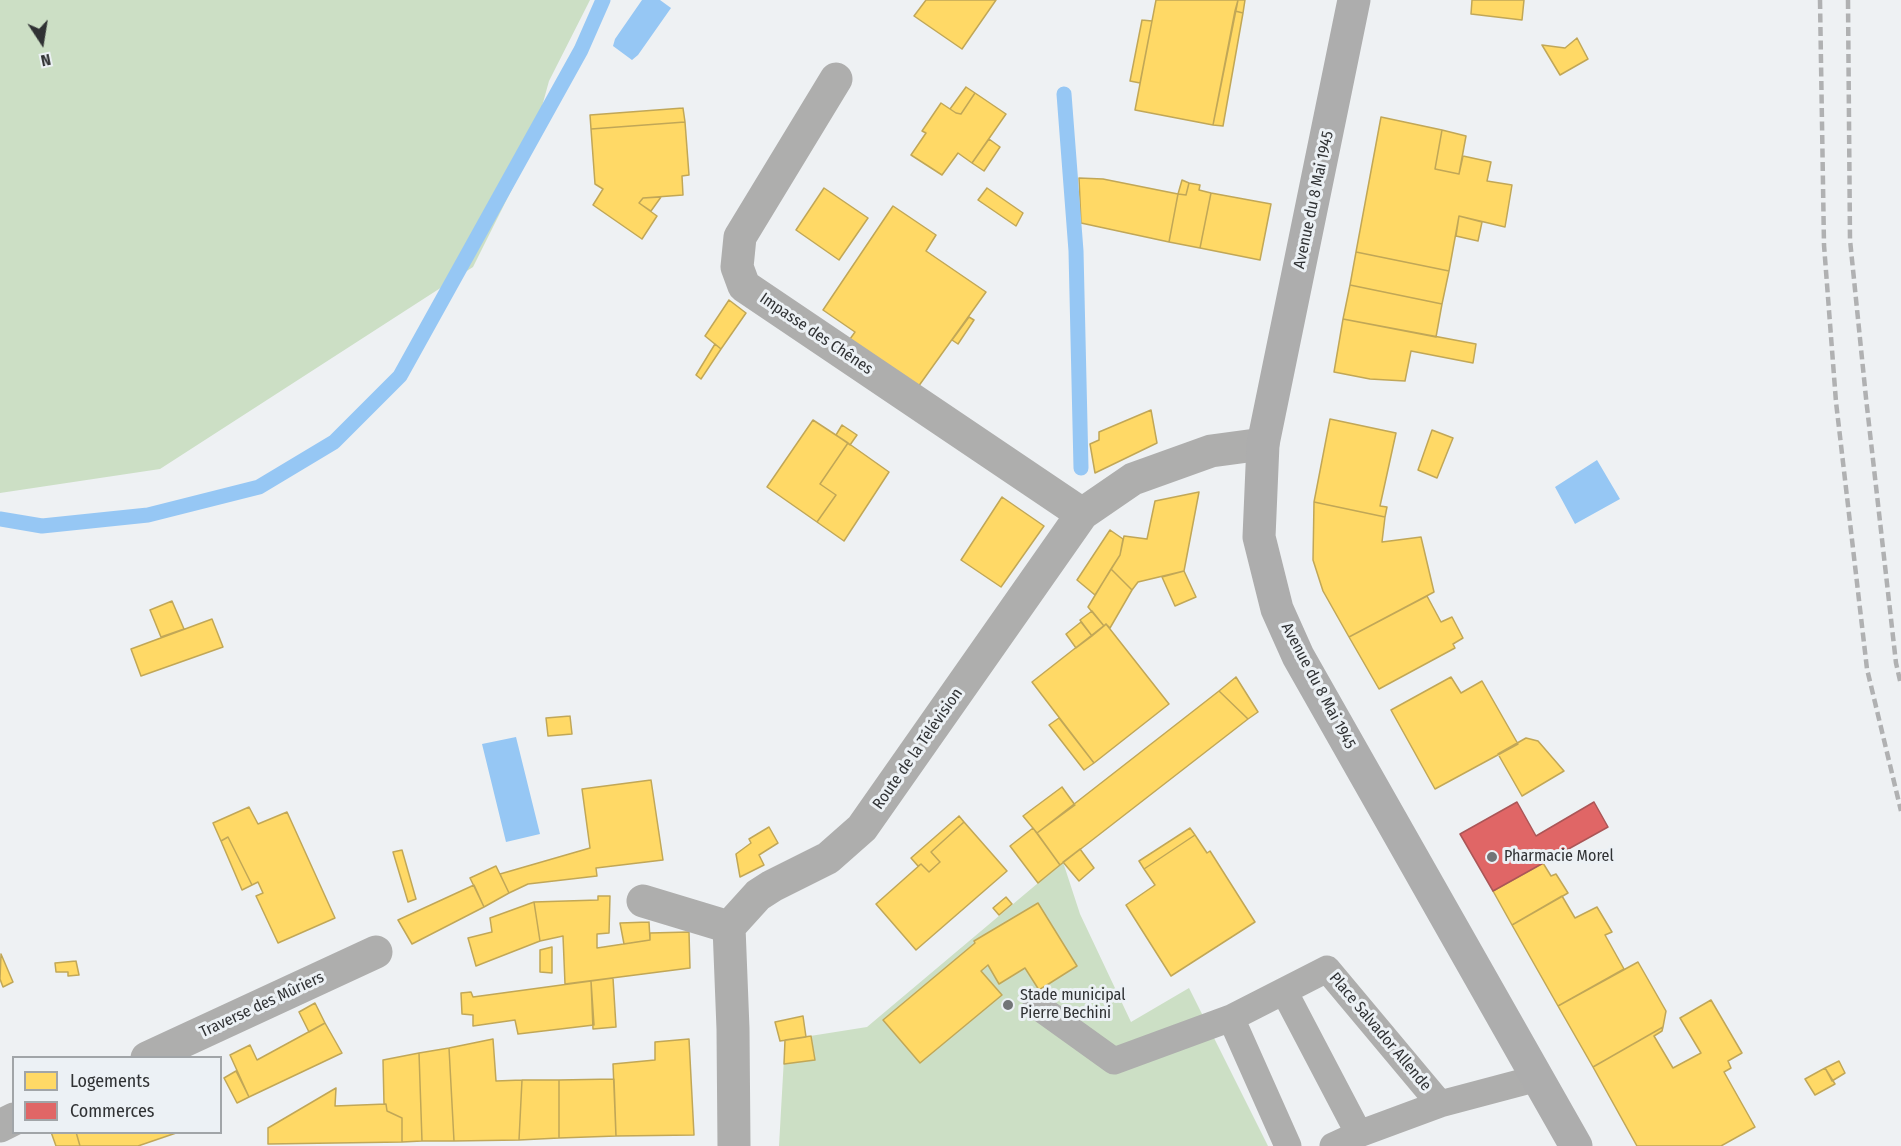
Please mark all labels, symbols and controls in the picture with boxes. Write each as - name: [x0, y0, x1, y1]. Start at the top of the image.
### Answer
- north arrow: [12, 12, 72, 72]
- text: N: [39, 50, 53, 70]
- street label: Avenue du 8 Mai 1945: [1290, 129, 1338, 271]
- street label: Impasse des Chênes: [756, 289, 876, 379]
- street label: Avenue du 8 Mai 1945: [1277, 620, 1359, 752]
- street label: Route de la Télévision: [869, 685, 967, 813]
- place label: Pharmacie Morel: [1504, 847, 1614, 867]
- marker: Pharmacie Morel: [1485, 850, 1499, 864]
- street label: Traverse des Mûriers: [197, 968, 327, 1042]
- street label: Place Salvador Allende: [1325, 969, 1435, 1095]
- place label: Stade municipal Pierre Bechini: [1020, 986, 1125, 1024]
- marker: Stade municipal Pierre Bechini: [1001, 998, 1015, 1012]
- legend: [12, 1056, 222, 1134]
- text: Logements: [70, 1070, 150, 1092]
- text: Commerces: [70, 1100, 155, 1122]

